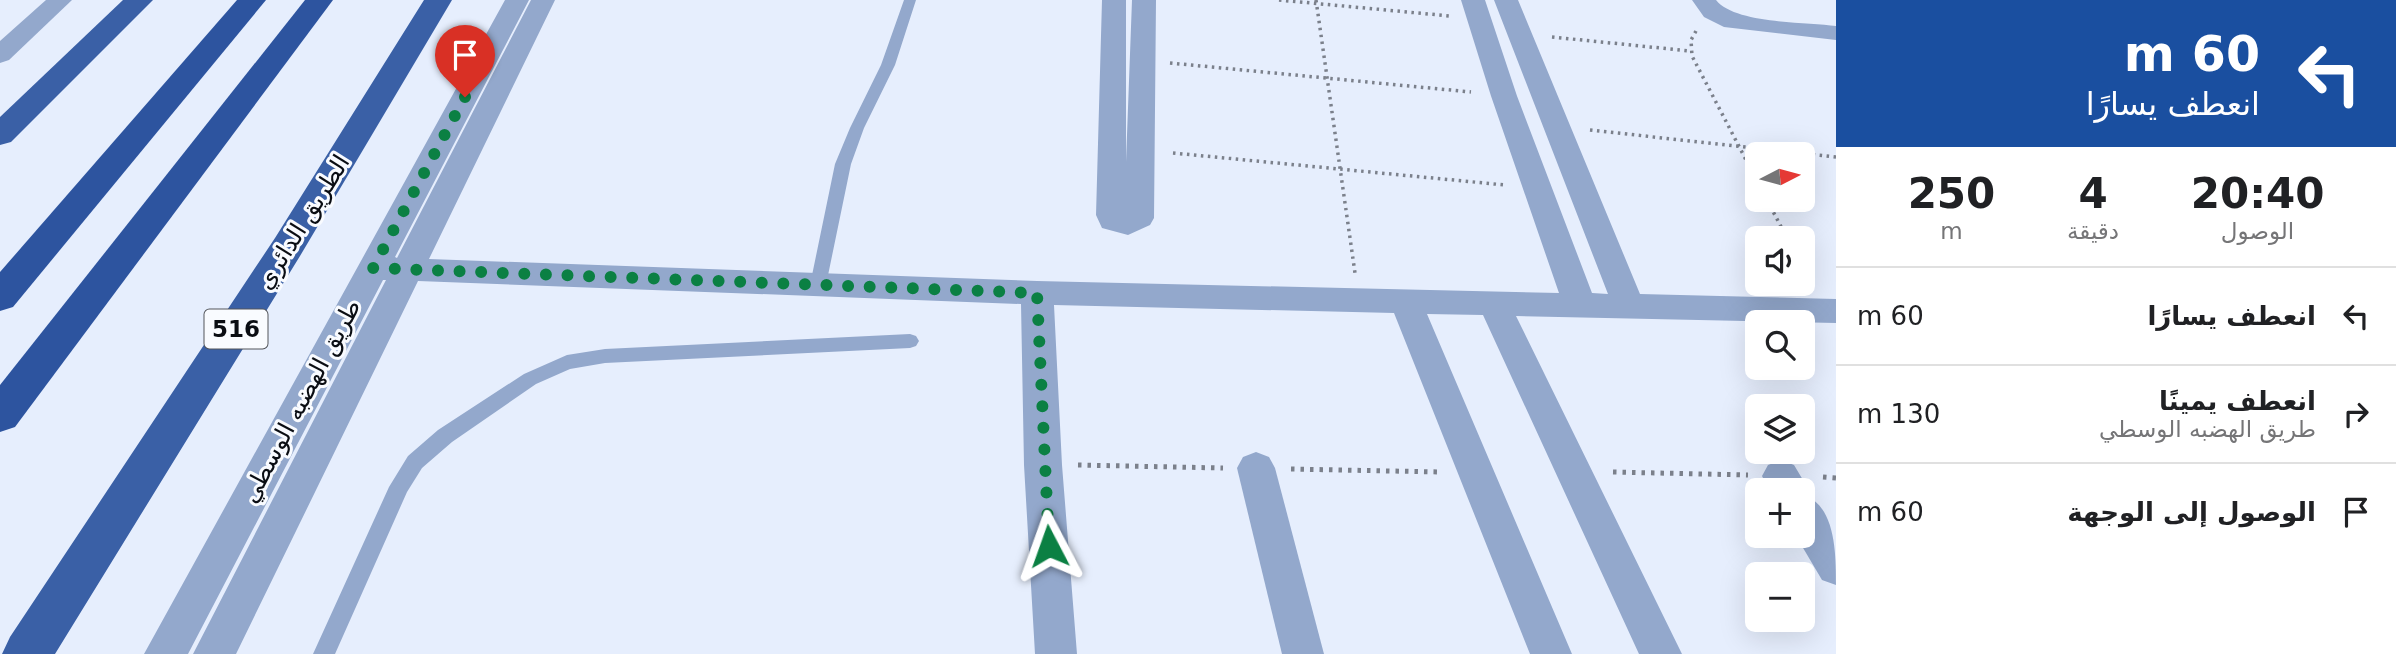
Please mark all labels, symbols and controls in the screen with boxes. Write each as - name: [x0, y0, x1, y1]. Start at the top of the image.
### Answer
- pin: [435, 25, 495, 97]
- text: 60 m: [2124, 26, 2260, 83]
- icon: left: [2284, 28, 2375, 119]
- icon: arrive: [446, 36, 484, 74]
- text: انعطف يسارًا: [2086, 85, 2260, 123]
- north arrow: [1745, 142, 1815, 212]
- map controls: [1745, 142, 1815, 632]
- street label: الطريق الدائري: [251, 150, 355, 294]
- text: 250: [1908, 169, 1995, 218]
- text: 4: [2078, 169, 2108, 218]
- text: 20:40: [2191, 169, 2324, 218]
- text: m: [1940, 218, 1963, 244]
- text: دقيقة: [2067, 218, 2119, 244]
- text: الوصول: [2221, 218, 2294, 244]
- button: sound: [1745, 226, 1815, 296]
- street label: طريق الهضبه الوسطي: [235, 294, 367, 508]
- icon: left: [2337, 297, 2375, 335]
- text: 60 m: [1857, 301, 1924, 331]
- text: انعطف يسارًا: [2147, 301, 2316, 331]
- road number: 516: [204, 310, 268, 348]
- button: search: [1745, 310, 1815, 380]
- text: انعطف يمينًا: [2159, 386, 2316, 416]
- button: layers: [1745, 394, 1815, 464]
- icon: right: [2337, 395, 2375, 433]
- text: 130 m: [1857, 399, 1940, 429]
- text: طريق الهضبه الوسطي: [2099, 416, 2316, 442]
- button: +: [1745, 478, 1815, 548]
- icon: arrive: [2337, 493, 2375, 531]
- text: 60 m: [1857, 497, 1924, 527]
- text: الوصول إلى الوجهة: [2067, 497, 2316, 527]
- position arrow: [1012, 509, 1086, 583]
- button: −: [1745, 562, 1815, 632]

